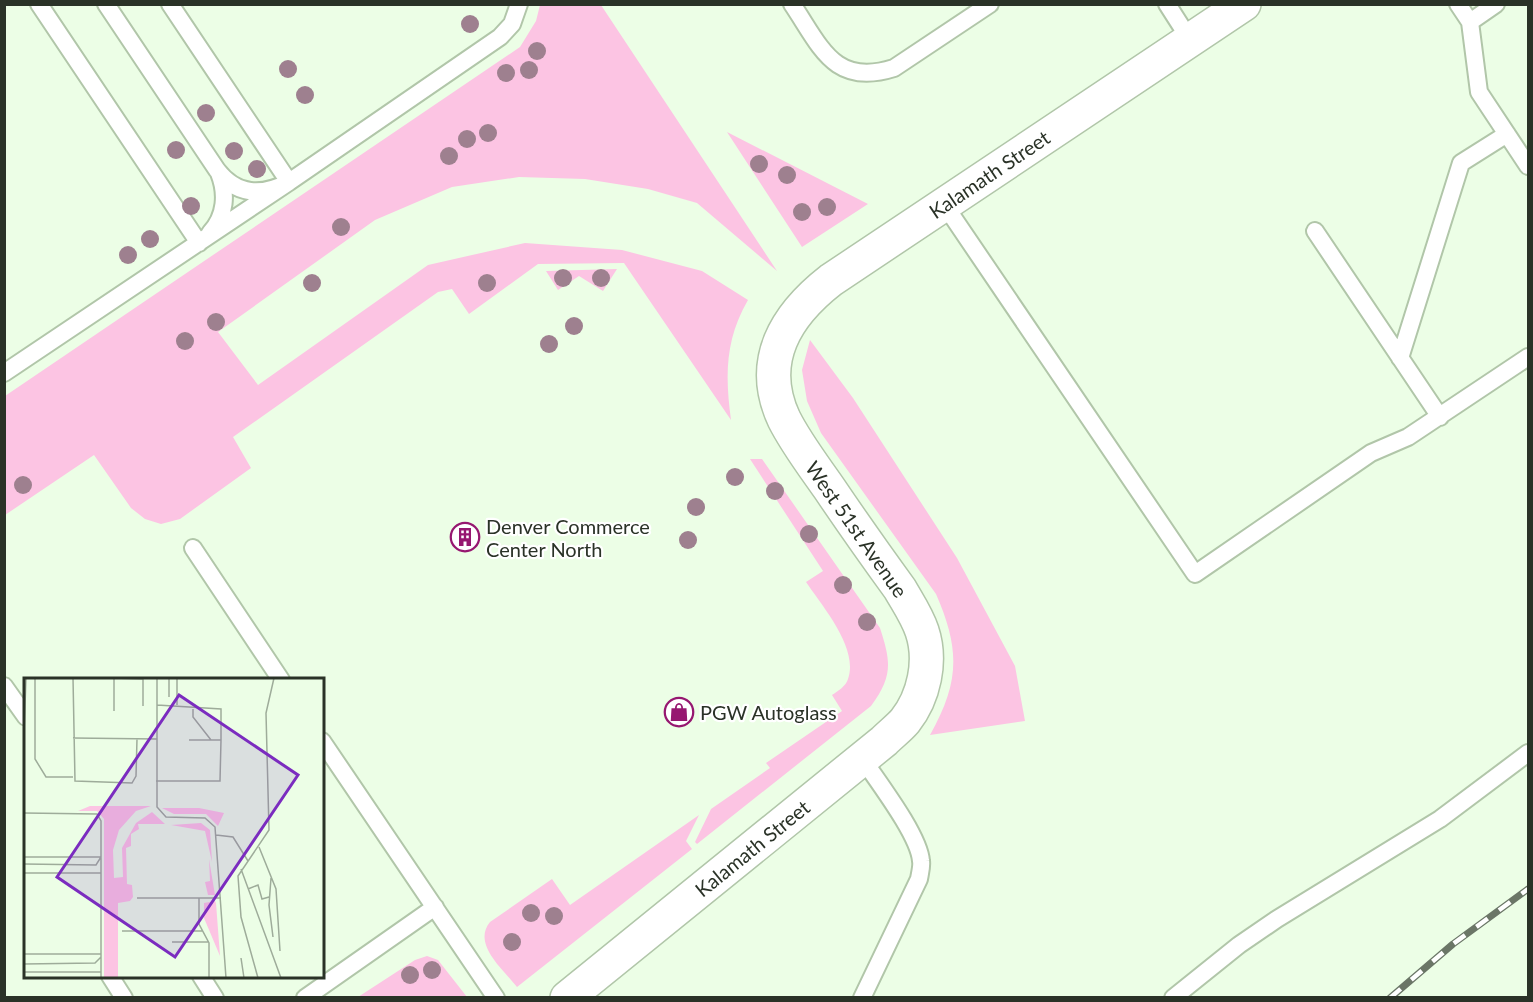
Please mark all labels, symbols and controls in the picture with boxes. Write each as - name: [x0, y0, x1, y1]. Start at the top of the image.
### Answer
- street label: Kalamath Street: [924, 125, 1054, 223]
- street label: West 51st Avenue: [801, 456, 913, 602]
- place label: Denver Commerce Center North: [486, 514, 650, 561]
- building icon: Denver Commerce Center North: [449, 521, 481, 553]
- inset map: [24, 678, 324, 978]
- shop icon: PGW Autoglass: [663, 696, 695, 728]
- place label: PGW Autoglass: [700, 700, 837, 724]
- street label: Kalamath Street: [690, 795, 814, 901]

